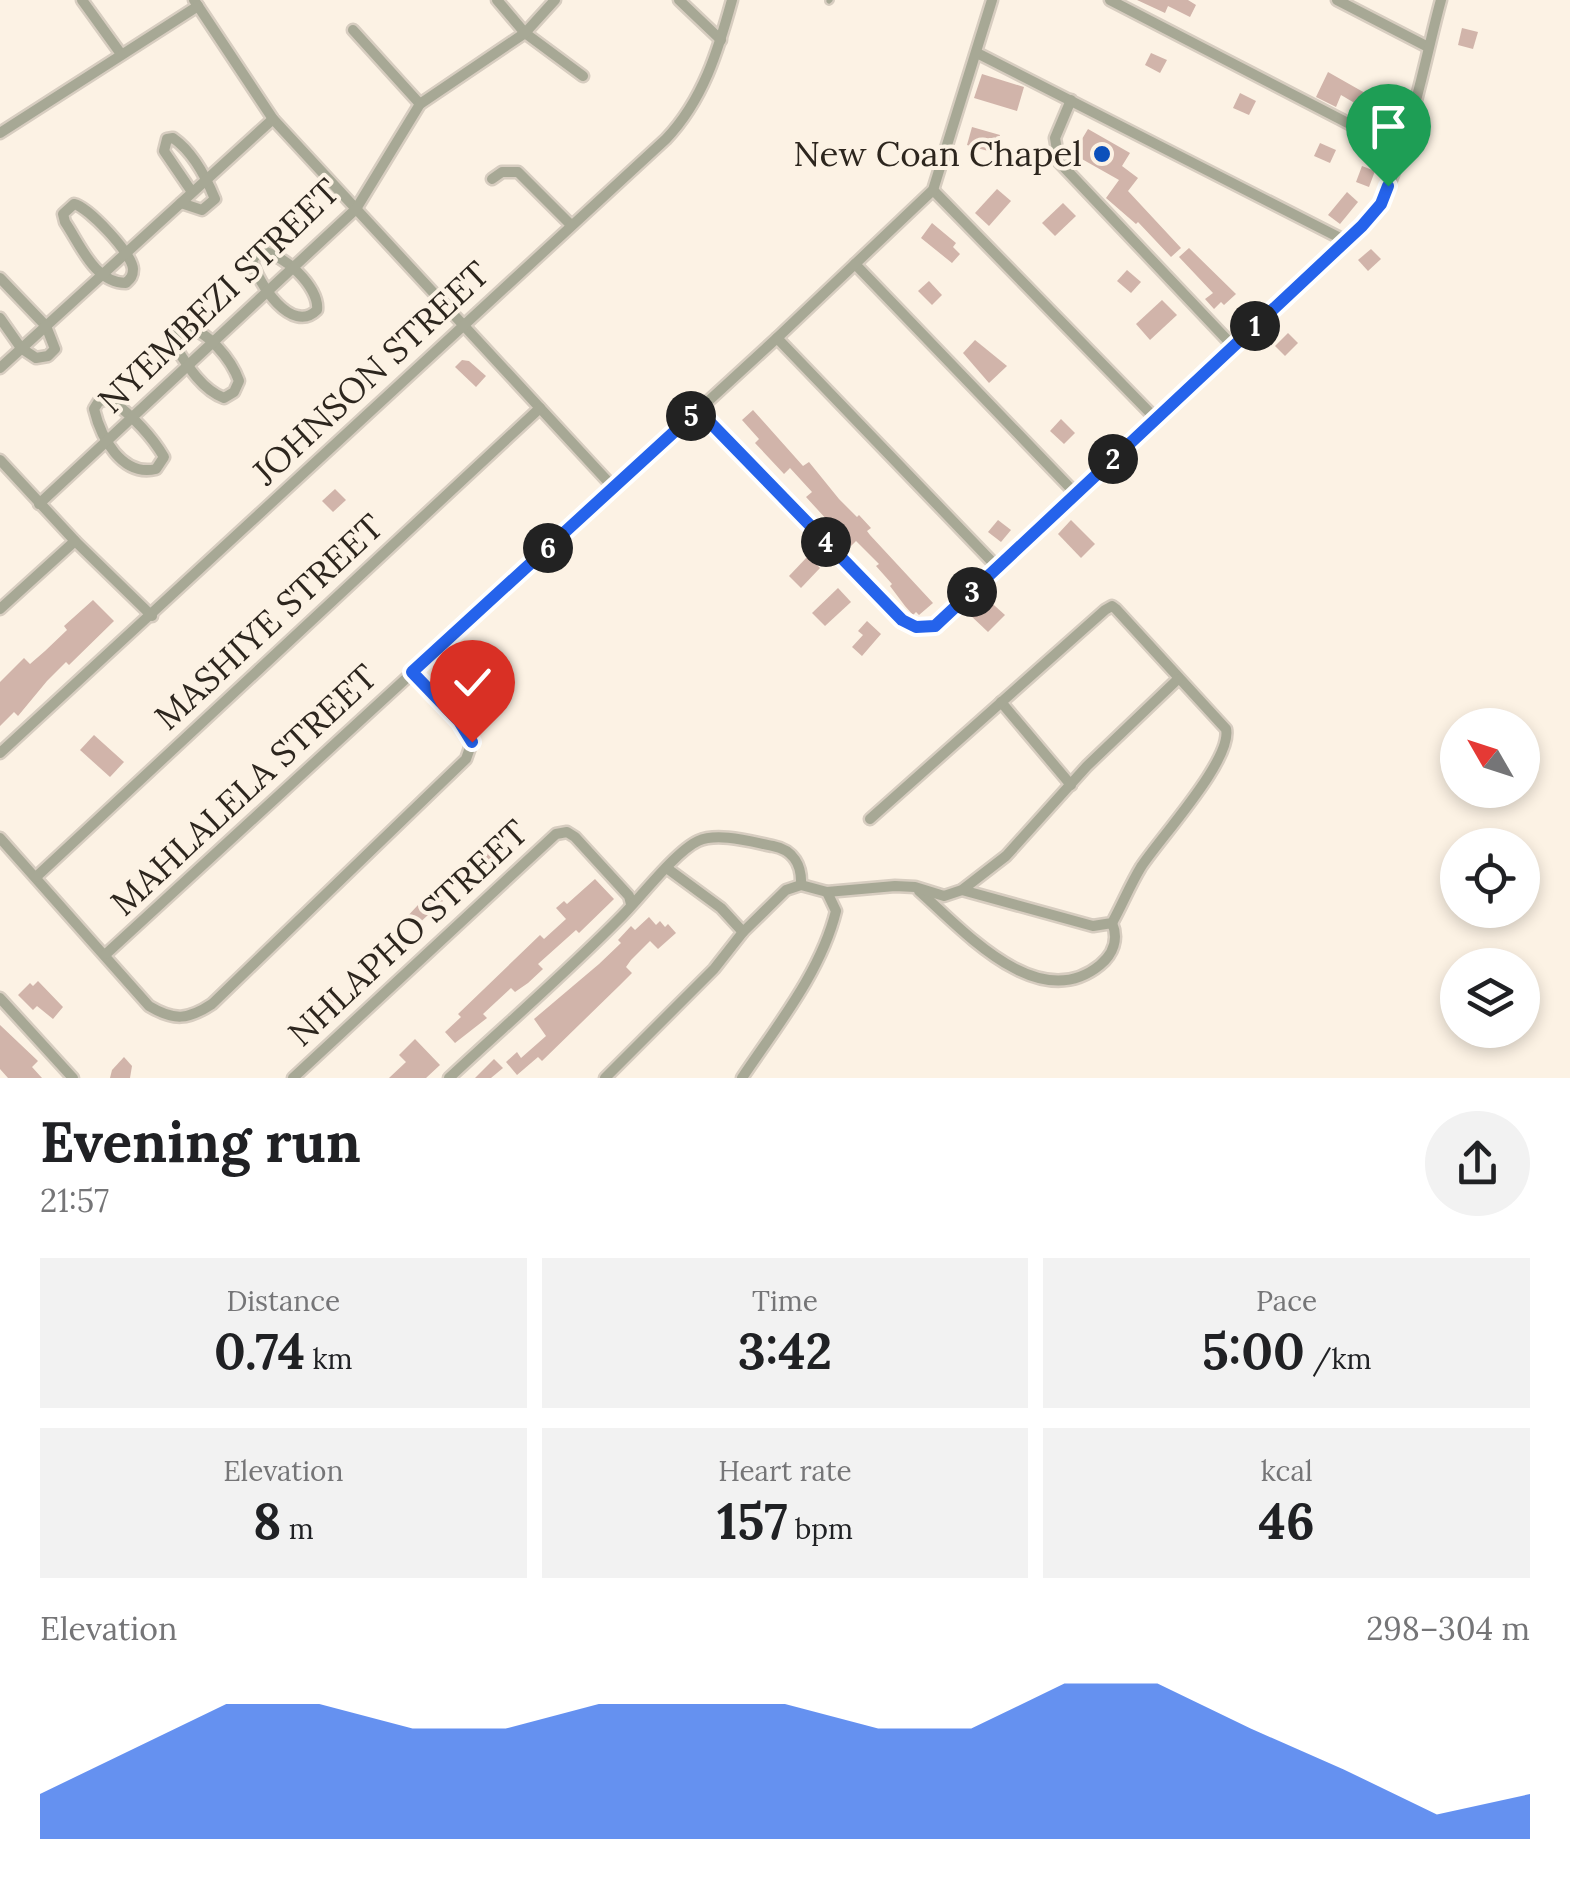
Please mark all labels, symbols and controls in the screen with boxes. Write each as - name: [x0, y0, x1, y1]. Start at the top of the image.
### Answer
- pin: [1346, 84, 1431, 187]
- icon: arrive: [1361, 99, 1416, 154]
- place label: New Coan Chapel: [793, 131, 1082, 176]
- marker: New Coan Chapel: [1091, 143, 1113, 165]
- street label: NYEMBEZI STREET: [88, 169, 349, 422]
- street label: JOHNSON STREET: [242, 251, 499, 495]
- pin: 1: [1230, 301, 1280, 351]
- text: 1: [1249, 308, 1261, 344]
- pin: 5: [666, 391, 716, 441]
- text: 5: [683, 398, 699, 434]
- pin: 2: [1088, 434, 1138, 484]
- text: 2: [1106, 441, 1120, 477]
- street label: MASHIYE STREET: [145, 504, 392, 739]
- pin: 4: [801, 517, 851, 567]
- pin: 6: [523, 523, 573, 573]
- text: 4: [818, 524, 834, 560]
- text: 6: [540, 530, 556, 566]
- pin: 3: [947, 567, 997, 617]
- text: 3: [964, 574, 980, 610]
- pin: [430, 640, 515, 743]
- street label: MAHLALELA STREET: [101, 654, 386, 925]
- icon: check: [445, 655, 500, 710]
- north arrow: [1440, 708, 1540, 808]
- map controls: [1440, 708, 1540, 1048]
- street label: NHLAPHO STREET: [278, 810, 537, 1055]
- button: locate: [1440, 828, 1540, 928]
- button: layers: [1440, 948, 1540, 1048]
- text: Evening run: [40, 1107, 361, 1177]
- button: share: [1425, 1111, 1530, 1216]
- text: 21:57: [40, 1180, 109, 1221]
- text: Distance: [226, 1283, 340, 1319]
- text: Time: [752, 1283, 818, 1319]
- text: Pace: [1256, 1283, 1317, 1319]
- text: 0.74: [214, 1319, 305, 1383]
- text: 3:42: [738, 1319, 832, 1383]
- text: 5:00: [1202, 1319, 1305, 1383]
- text: km: [305, 1341, 353, 1377]
- text: /km: [1305, 1341, 1372, 1377]
- text: Elevation: [223, 1453, 343, 1489]
- text: Heart rate: [718, 1453, 852, 1489]
- text: kcal: [1261, 1453, 1313, 1489]
- text: 8: [253, 1489, 281, 1553]
- text: 157: [717, 1489, 788, 1553]
- text: 46: [1259, 1489, 1315, 1553]
- text: m: [281, 1511, 314, 1547]
- text: bpm: [788, 1511, 853, 1547]
- text: Elevation: [40, 1608, 177, 1649]
- text: 298–304 m: [1366, 1608, 1530, 1649]

